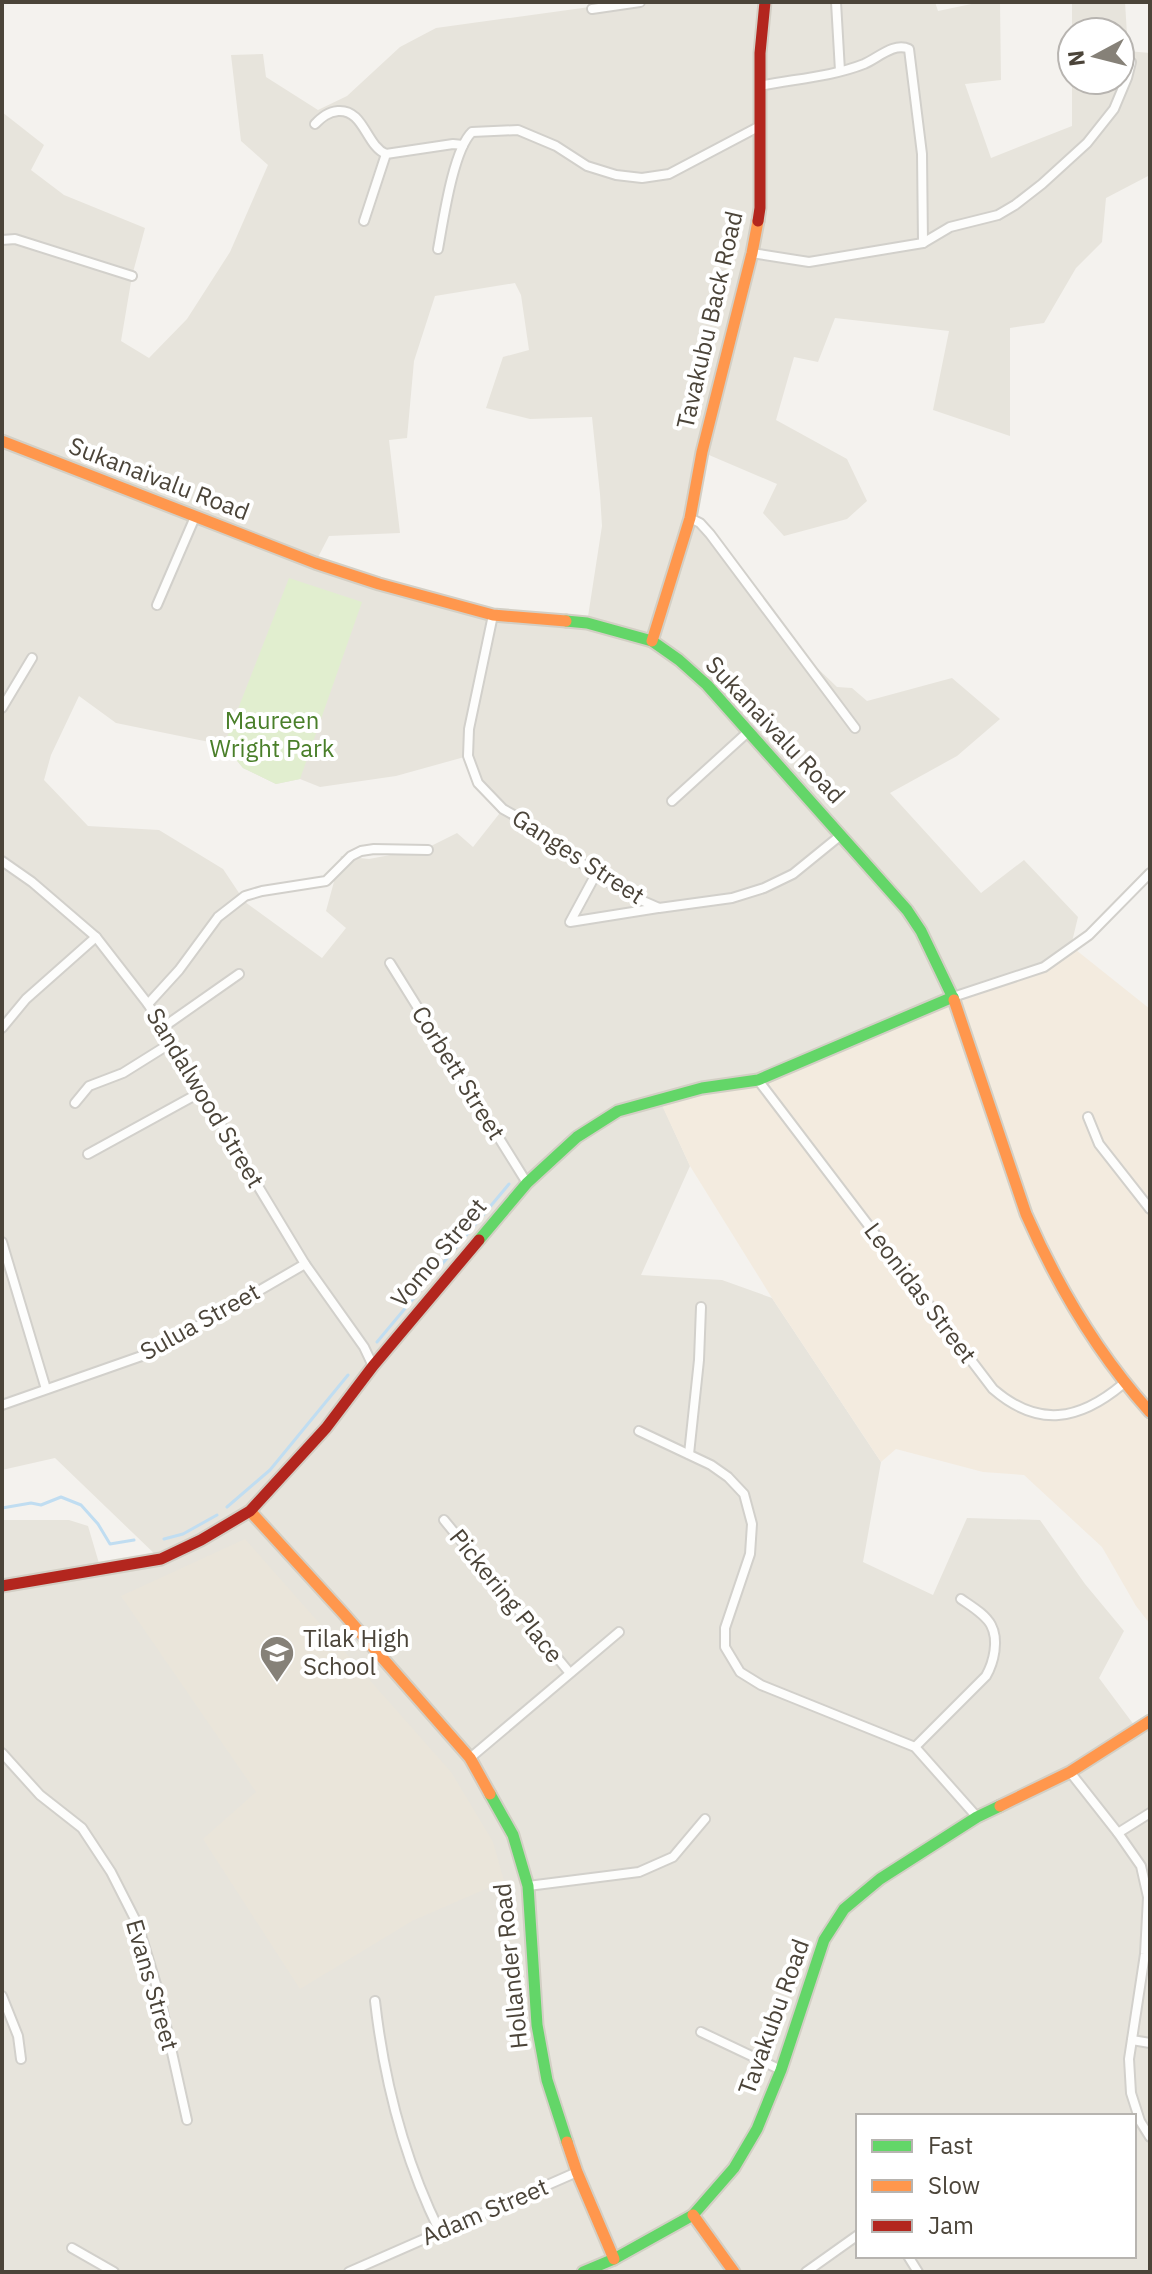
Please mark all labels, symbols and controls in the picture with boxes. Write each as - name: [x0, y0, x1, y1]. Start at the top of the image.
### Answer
- north arrow: [1056, 16, 1136, 96]
- text: N: [1060, 49, 1091, 68]
- street label: Tavakubu Back Road: [668, 208, 750, 432]
- street label: Sukanaivalu Road: [65, 429, 254, 527]
- street label: Sukanaivalu Road: [699, 649, 852, 810]
- park label: Maureen Wright Park: [210, 704, 335, 764]
- street label: Ganges Street: [506, 801, 651, 911]
- street label: Corbett Street: [405, 999, 513, 1146]
- street label: Sandalwood Street: [140, 1002, 272, 1193]
- street label: Vomo Street: [383, 1191, 493, 1314]
- street label: Leonidas Street: [857, 1216, 984, 1369]
- street label: Sulua Street: [134, 1275, 265, 1367]
- street label: Pickering Place: [443, 1522, 571, 1669]
- place label: Tilak High School: [303, 1622, 410, 1682]
- school or university icon: Tilak High School: [258, 1634, 296, 1684]
- street label: Hollander Road: [485, 1882, 535, 2051]
- street label: Evans Street: [119, 1915, 187, 2054]
- street label: Tavakubu Road: [730, 1934, 816, 2099]
- legend: [856, 2114, 1136, 2258]
- text: Fast: [928, 2129, 973, 2161]
- text: Slow: [928, 2169, 980, 2201]
- street label: Adam Street: [416, 2170, 553, 2252]
- text: Jam: [928, 2209, 974, 2241]

